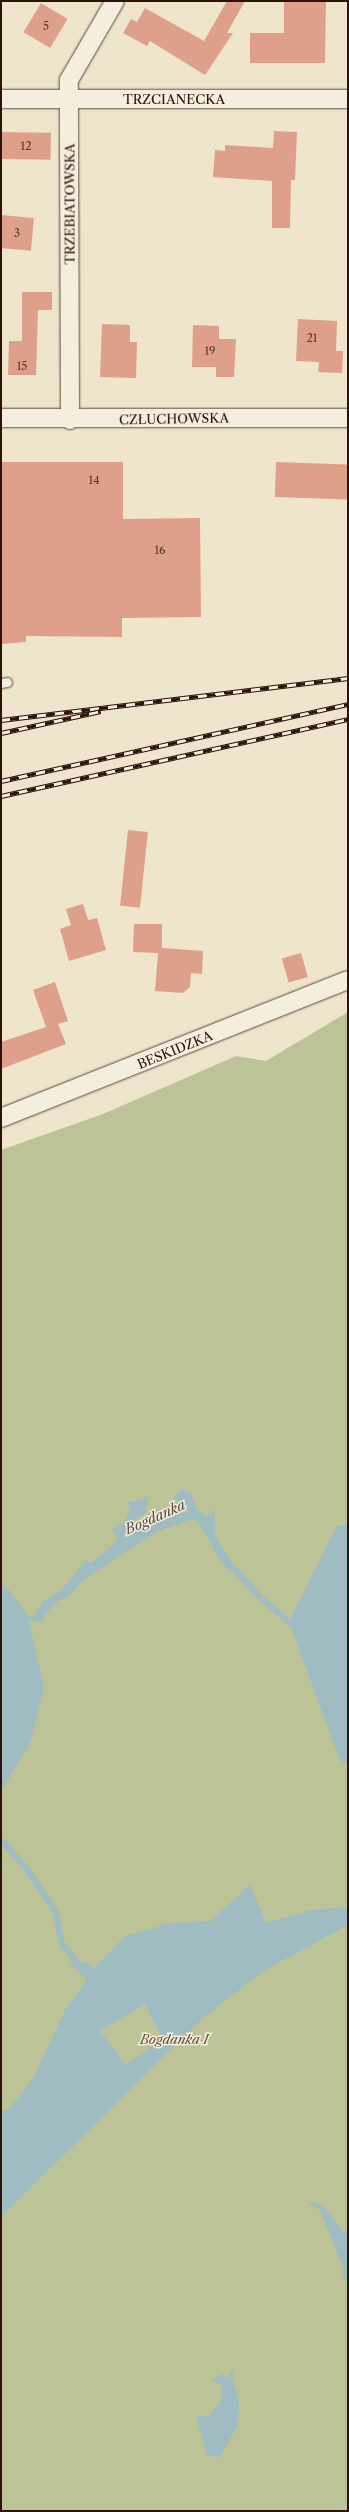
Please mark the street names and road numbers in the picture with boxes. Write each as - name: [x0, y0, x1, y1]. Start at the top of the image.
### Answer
- street label: TRZCIANECKA: [123, 91, 225, 107]
- street label: TRZEBIATOWSKA: [62, 143, 78, 265]
- street label: CZŁUCHOWSKA: [119, 410, 229, 428]
- street label: BESKIDZKA: [135, 1028, 215, 1072]

